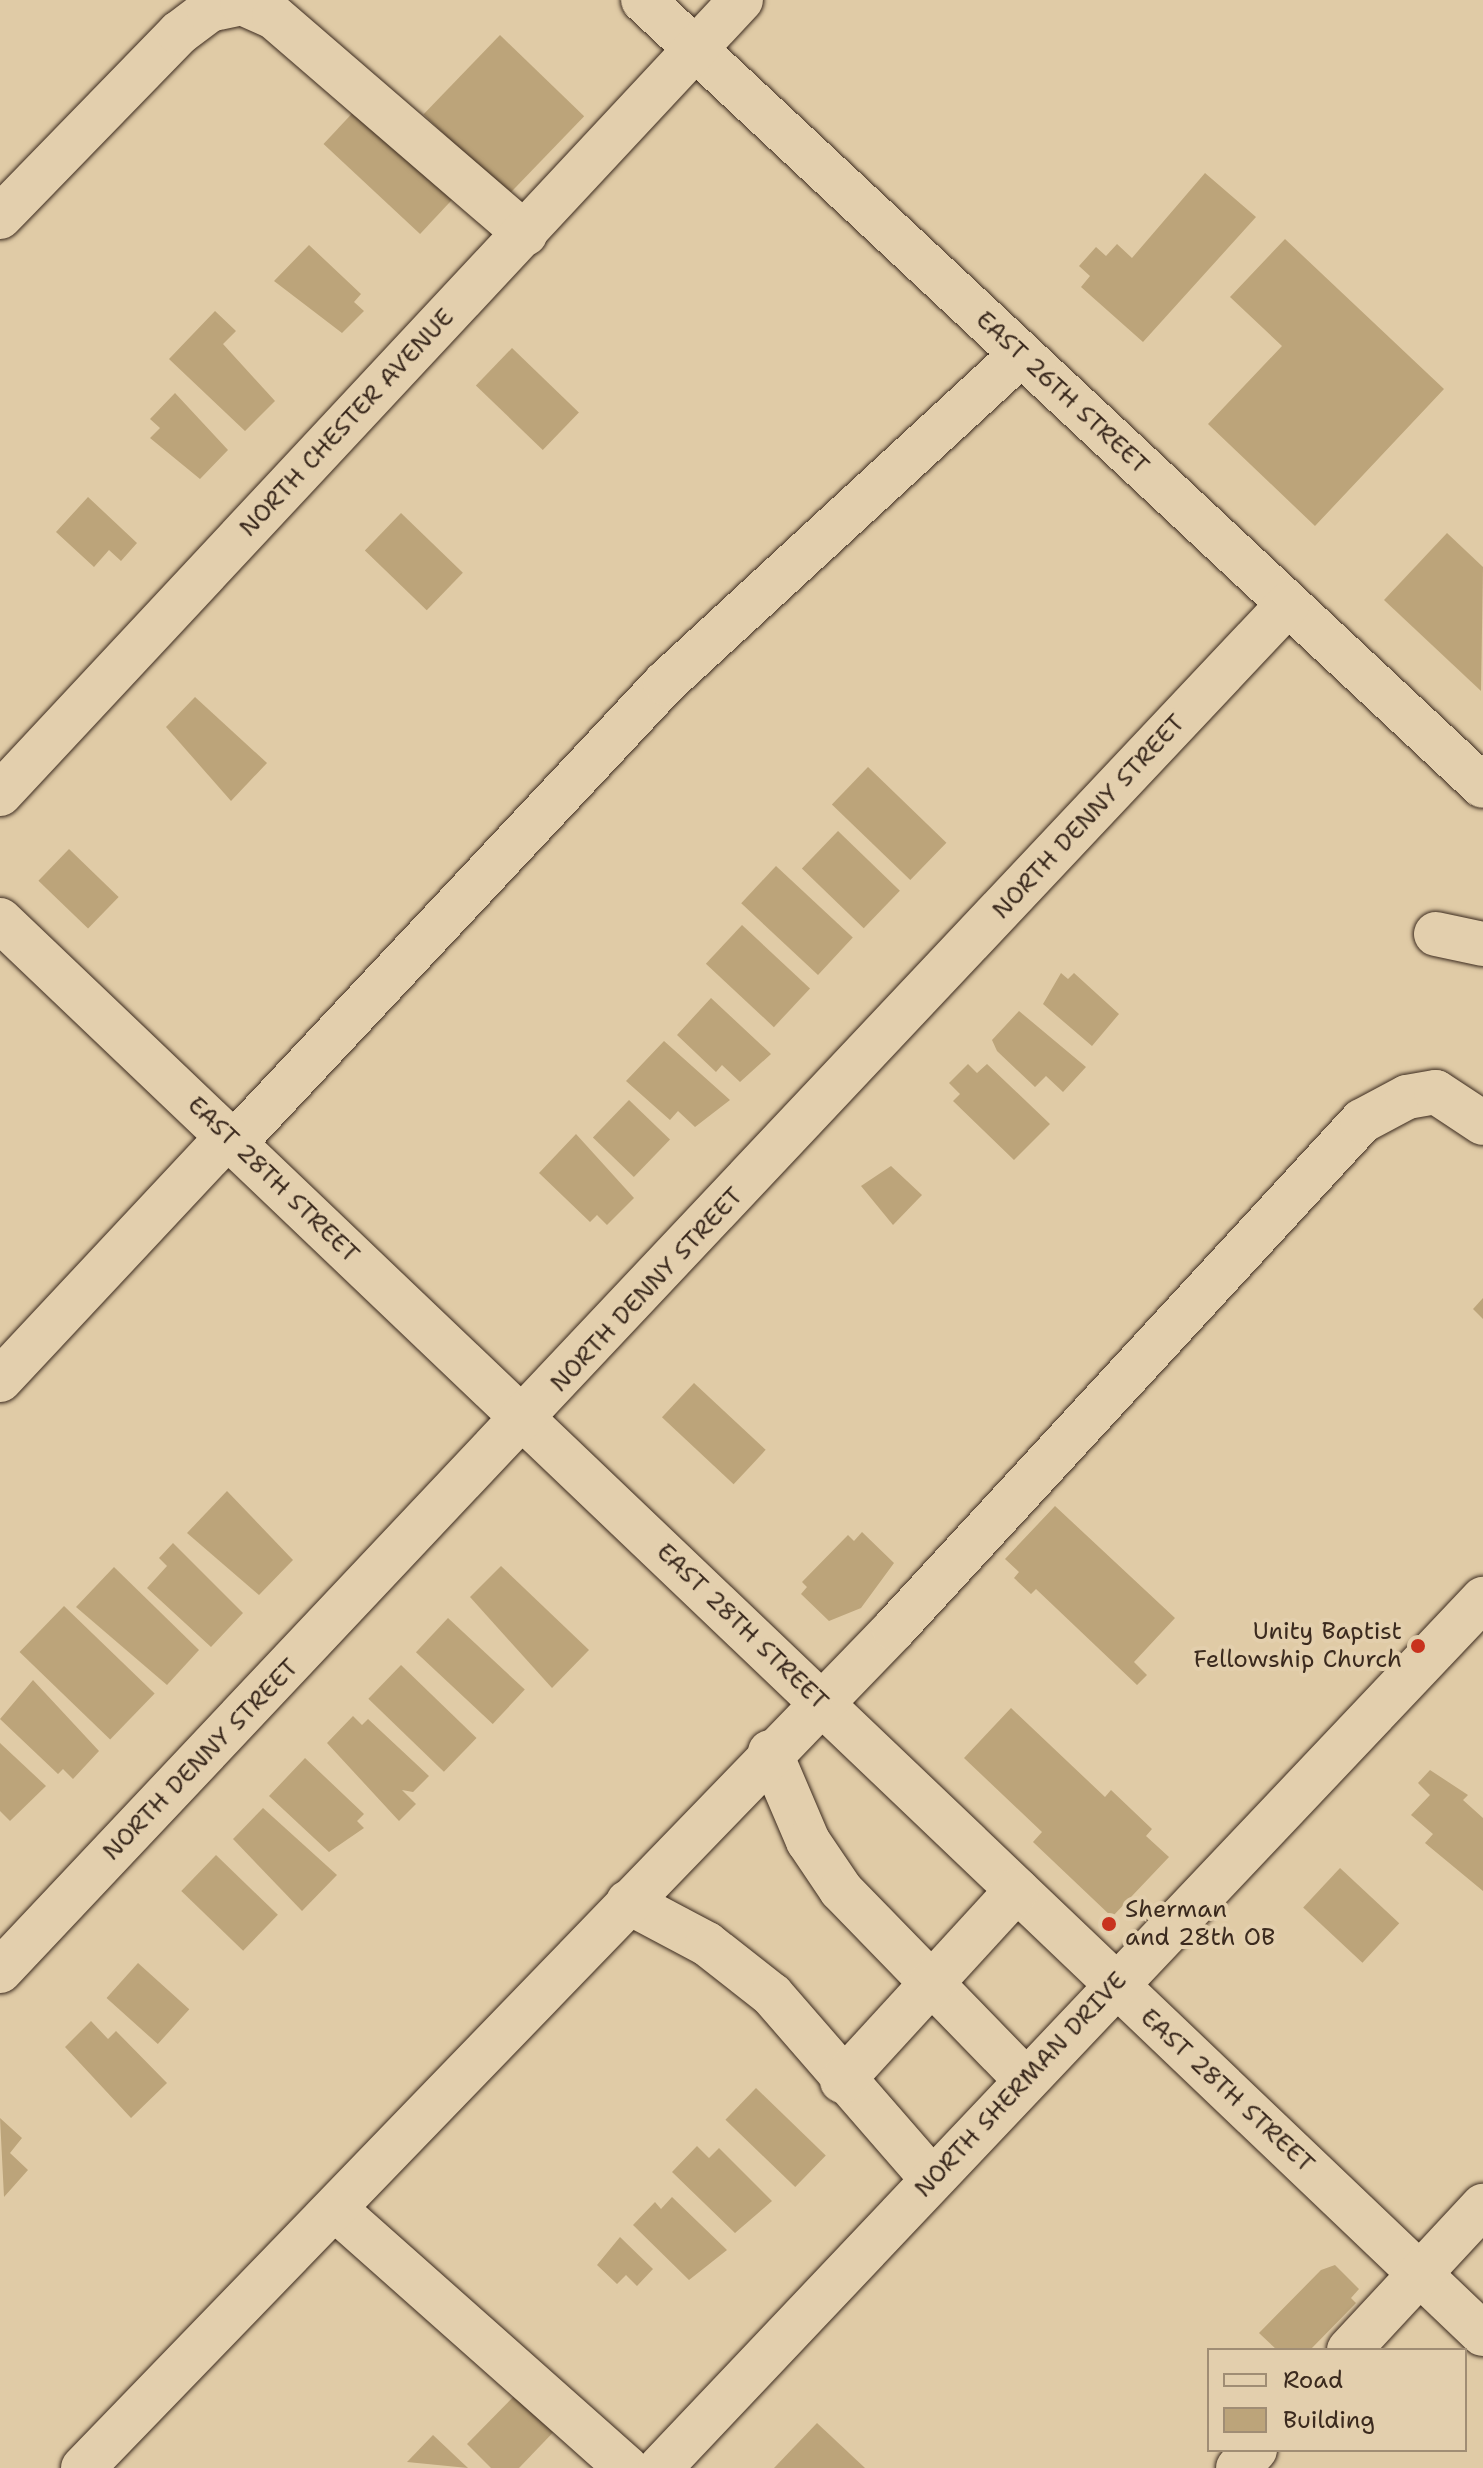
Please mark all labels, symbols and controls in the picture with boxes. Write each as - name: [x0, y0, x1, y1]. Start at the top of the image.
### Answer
- street label: NORTH CHESTER AVENUE: [234, 303, 460, 543]
- street label: EAST 26TH STREET: [970, 306, 1154, 480]
- street label: NORTH DENNY STREET: [987, 709, 1191, 925]
- street label: EAST 28TH STREET: [181, 1091, 365, 1269]
- street label: NORTH DENNY STREET: [545, 1182, 749, 1398]
- street label: EAST 28TH STREET: [650, 1538, 834, 1716]
- place label: Unity Baptist Fellowship Church: [1194, 1618, 1402, 1674]
- marker: Unity Baptist Fellowship Church: [1409, 1637, 1427, 1655]
- street label: NORTH DENNY STREET: [97, 1653, 305, 1867]
- place label: Sherman and 28th OB: [1125, 1896, 1275, 1952]
- marker: Sherman and 28th OB: [1100, 1915, 1118, 1933]
- street label: NORTH SHERMAN DRIVE: [909, 1966, 1133, 2204]
- street label: EAST 28TH STREET: [1134, 2003, 1320, 2179]
- legend: [1207, 2348, 1467, 2452]
- text: Road: [1283, 2364, 1343, 2396]
- text: Building: [1283, 2404, 1375, 2436]

